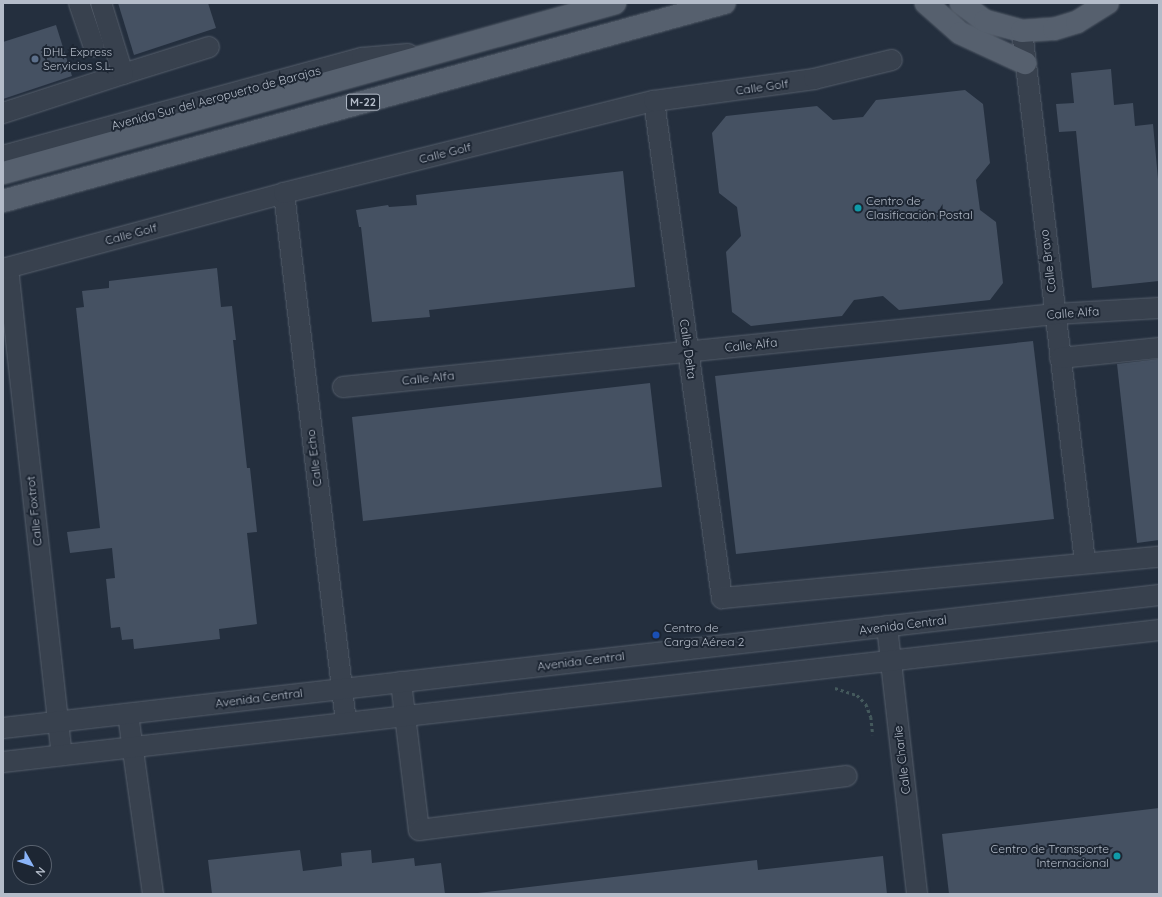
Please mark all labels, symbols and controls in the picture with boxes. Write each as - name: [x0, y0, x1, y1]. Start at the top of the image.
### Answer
- place label: DHL Express Servicios S.L.: [43, 45, 113, 73]
- marker: DHL Express Servicios S.L.: [30, 54, 40, 64]
- street label: Avenida Sur del Aeropuerto de Barajas: [110, 63, 322, 133]
- street label: Calle Golf: [735, 76, 789, 98]
- road number: M-22: [346, 93, 380, 111]
- street label: Calle Golf: [417, 140, 473, 166]
- place label: Centro de Clasificación Postal: [866, 194, 973, 222]
- marker: Centro de Clasificación Postal: [853, 203, 863, 213]
- street label: Calle Golf: [103, 220, 159, 248]
- street label: Calle Bravo: [1037, 229, 1059, 293]
- street label: Calle Alfa: [1046, 304, 1100, 322]
- street label: Calle Delta: [677, 318, 699, 380]
- street label: Calle Alfa: [724, 335, 778, 355]
- street label: Calle Alfa: [401, 368, 455, 388]
- street label: Calle Echo: [303, 429, 325, 487]
- street label: Calle Foxtrot: [23, 475, 45, 547]
- street label: Avenida Central: [858, 612, 948, 638]
- place label: Centro de Carga Aérea 2: [664, 621, 744, 649]
- marker: Centro de Carga Aérea 2: [651, 630, 661, 640]
- street label: Avenida Central: [536, 648, 626, 674]
- street label: Avenida Central: [214, 685, 304, 711]
- street label: Calle Charlie: [891, 725, 913, 795]
- place label: Centro de Transporte Internacional: [990, 842, 1109, 870]
- north arrow: [12, 845, 52, 885]
- marker: Centro de Transporte Internacional: [1112, 851, 1122, 861]
- text: N: [33, 864, 49, 879]

